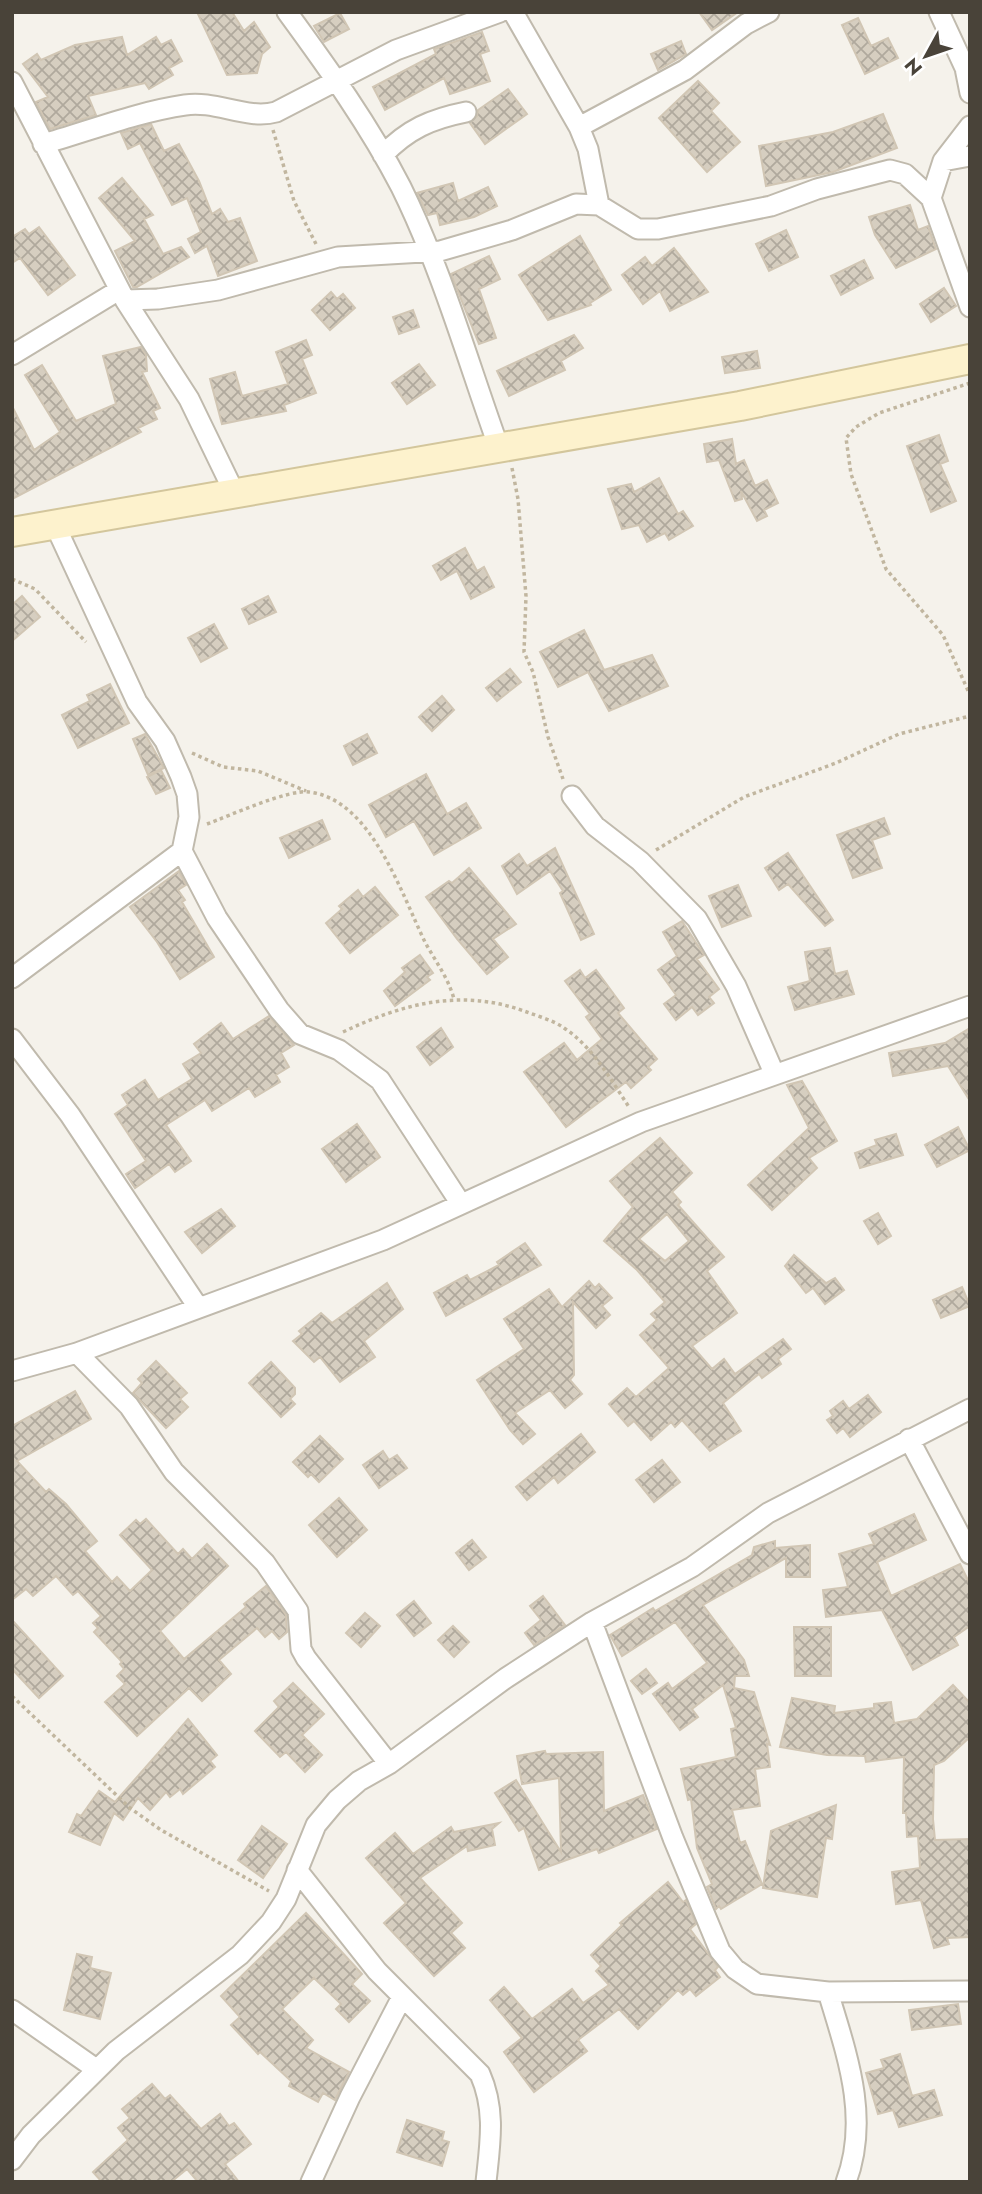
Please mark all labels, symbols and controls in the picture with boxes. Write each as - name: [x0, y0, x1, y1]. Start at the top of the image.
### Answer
- north arrow: [891, 21, 961, 91]
- text: N: [898, 52, 929, 81]

